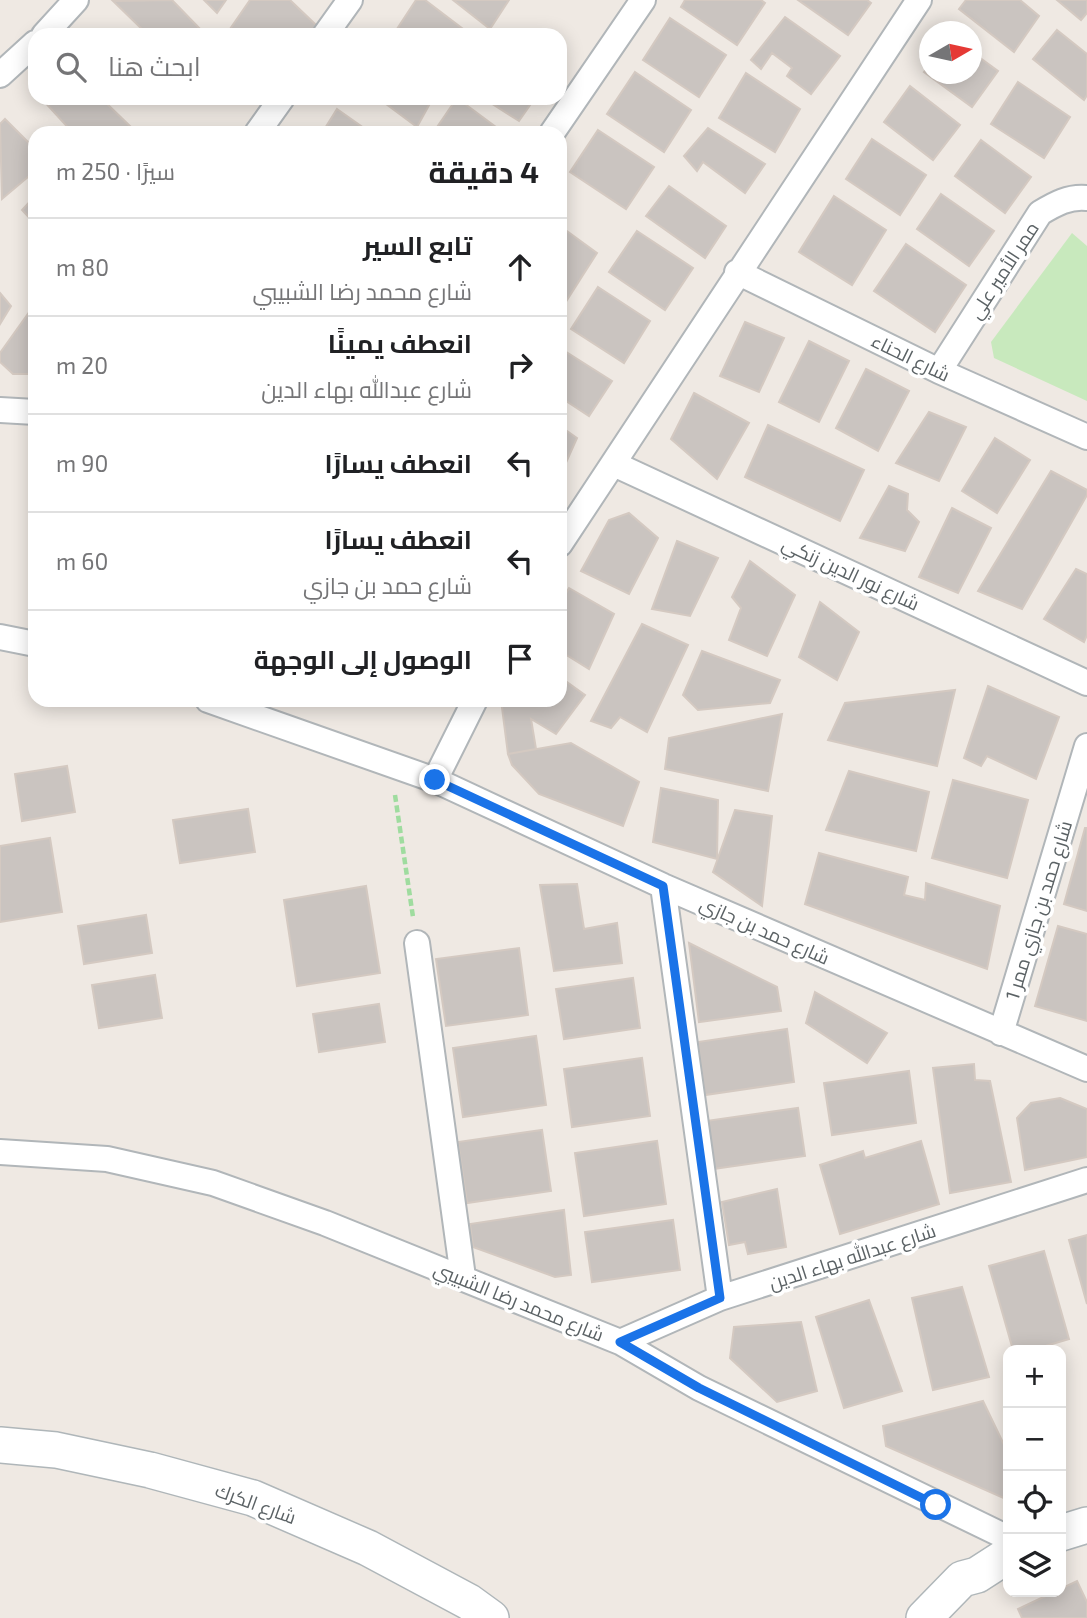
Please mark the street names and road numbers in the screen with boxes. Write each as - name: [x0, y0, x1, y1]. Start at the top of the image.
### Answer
- street label: ممر الأمير علي: [963, 217, 1046, 325]
- street label: شارع الحناء: [867, 328, 954, 389]
- street label: شارع نور الدين زنكي: [777, 531, 923, 618]
- street label: شارع حمد بن جازي ممر 1: [1000, 818, 1080, 1004]
- street label: شارع حمد بن جازي: [695, 891, 833, 973]
- street label: شارع عبدالله بهاء الدين: [766, 1218, 939, 1297]
- street label: شارع محمد رضا الشبيبي: [429, 1256, 607, 1349]
- street label: شارع الكرك: [211, 1478, 300, 1531]

